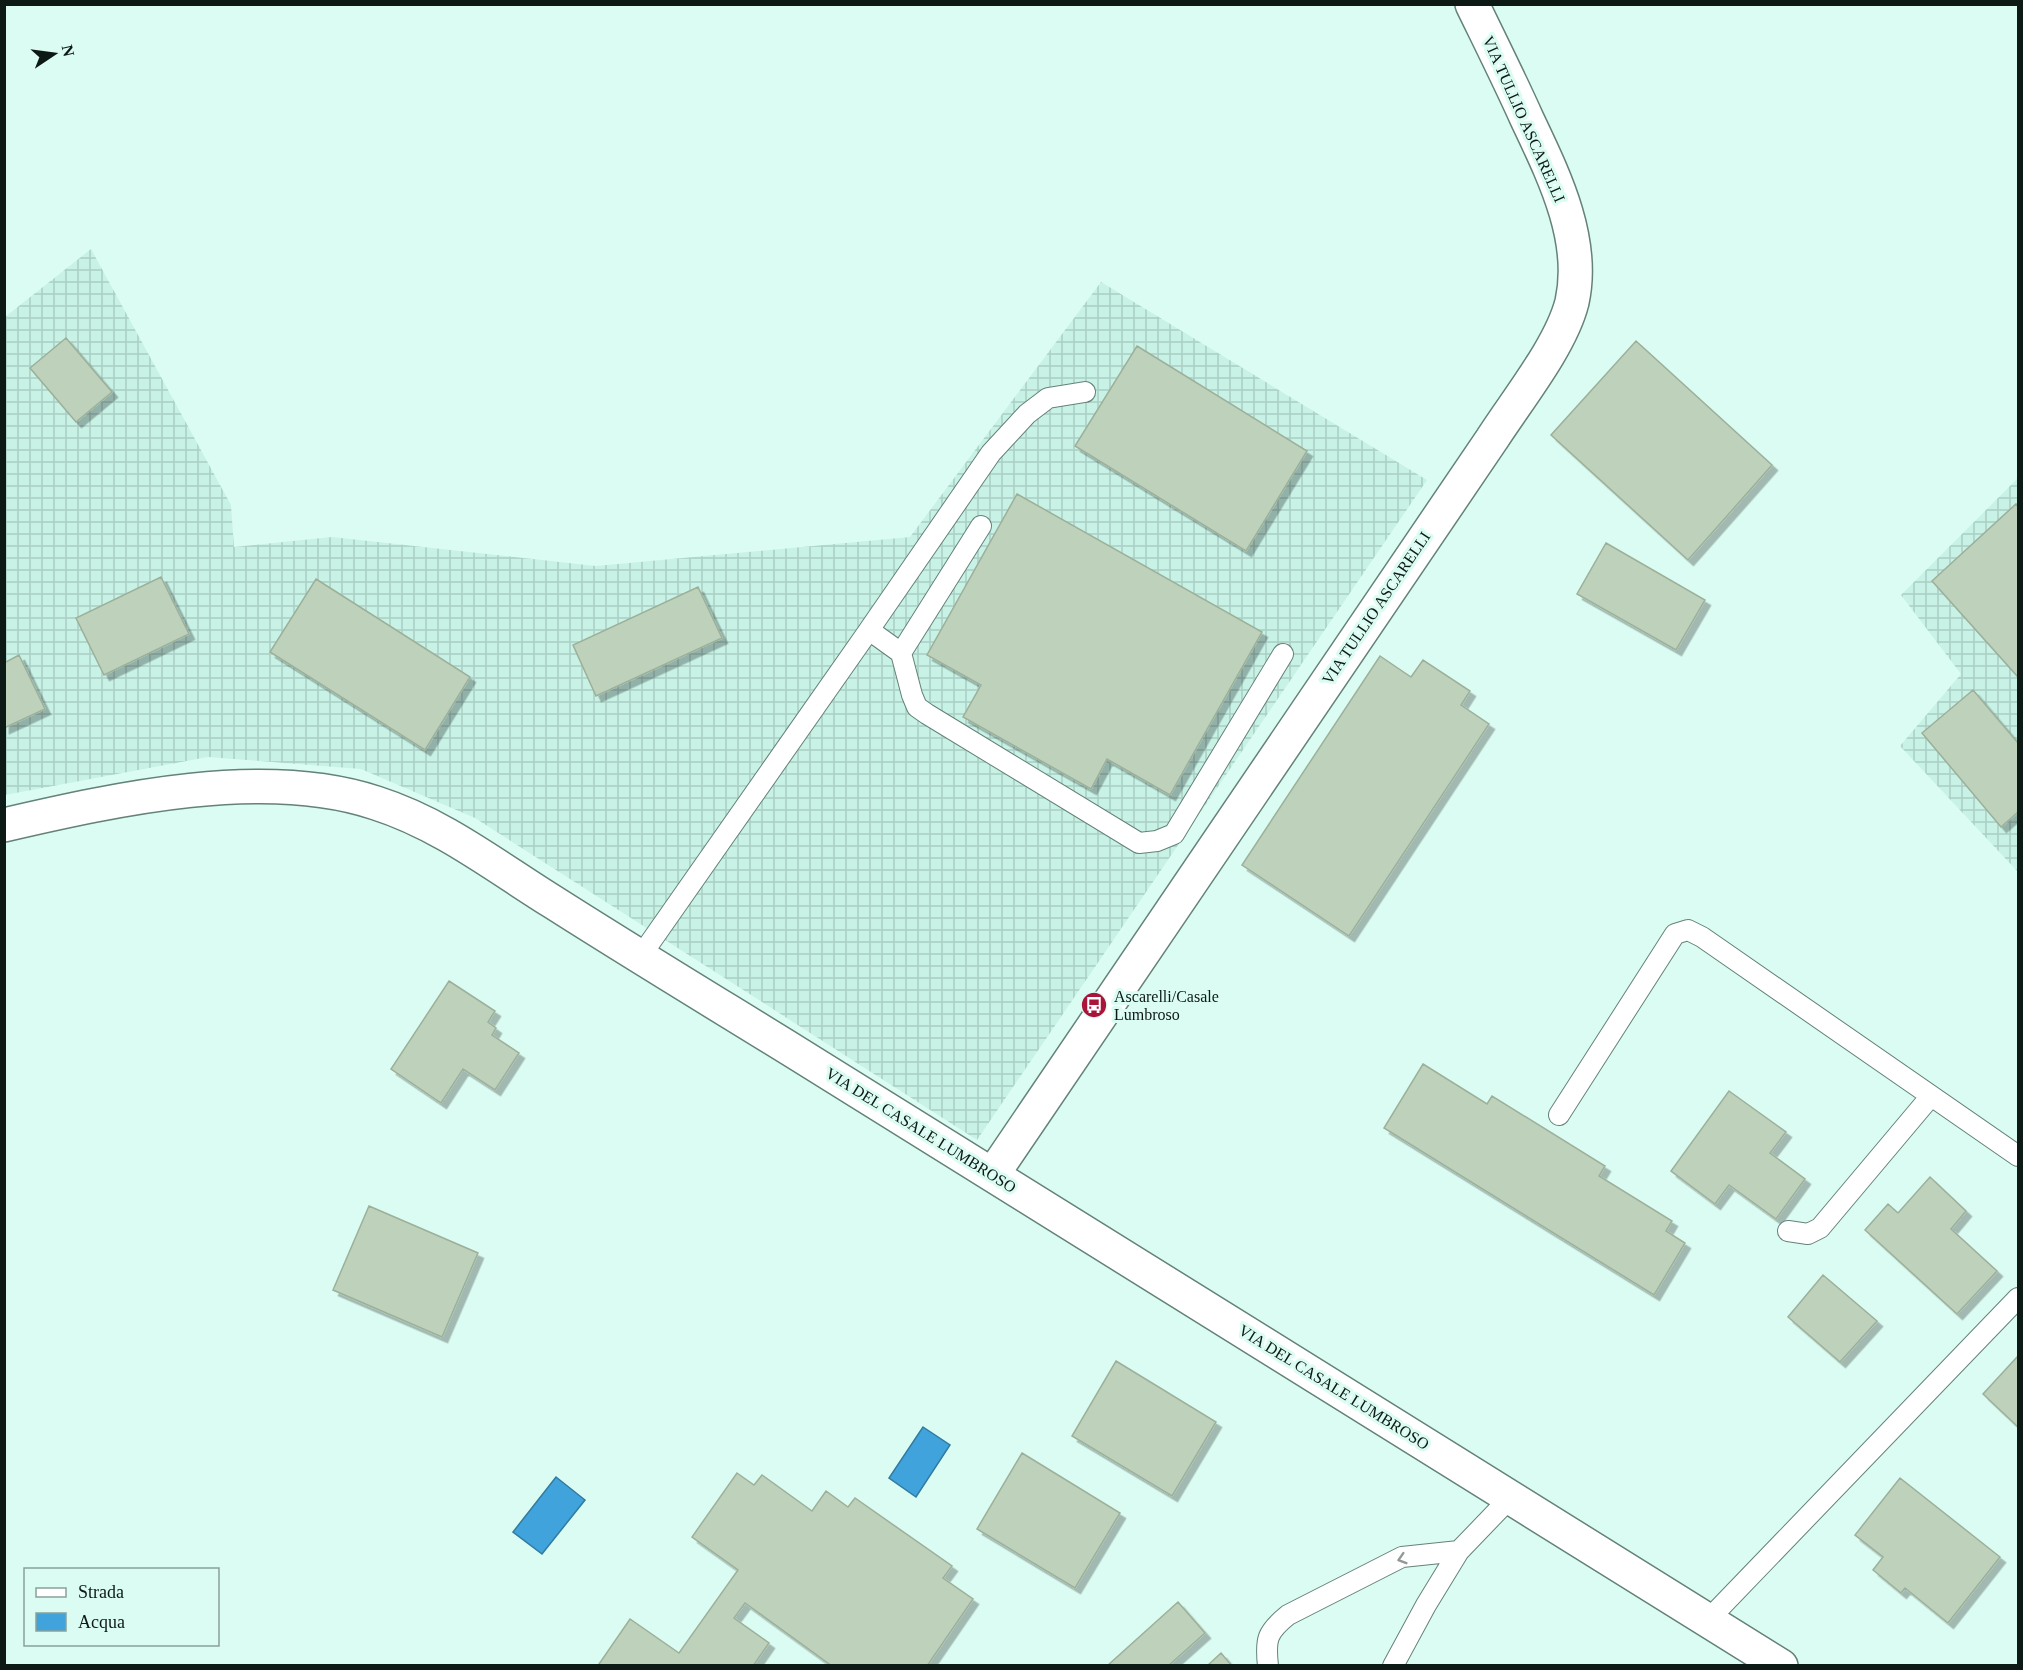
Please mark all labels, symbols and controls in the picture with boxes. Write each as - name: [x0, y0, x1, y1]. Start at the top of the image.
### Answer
- north arrow: [24, 24, 84, 84]
- street label: VIA TULLIO ASCARELLI: [1480, 33, 1568, 205]
- text: N: [59, 43, 78, 59]
- street label: VIA TULLIO ASCARELLI: [1319, 529, 1433, 687]
- place label: Ascarelli/Casale Lumbroso: [1114, 988, 1219, 1023]
- bus stop icon: Ascarelli/Casale Lumbroso: [1079, 990, 1109, 1020]
- street label: VIA DEL CASALE LUMBROSO: [823, 1064, 1019, 1196]
- street label: VIA DEL CASALE LUMBROSO: [1236, 1321, 1432, 1453]
- one-way arrow: [1397, 1552, 1408, 1564]
- legend: [24, 1568, 219, 1646]
- text: Strada: [78, 1582, 124, 1602]
- text: Acqua: [78, 1612, 125, 1632]

